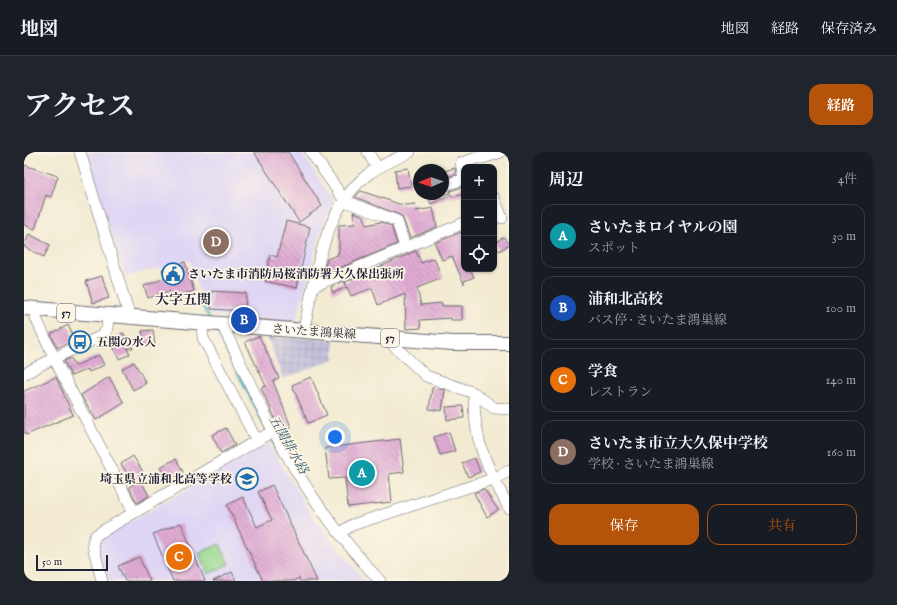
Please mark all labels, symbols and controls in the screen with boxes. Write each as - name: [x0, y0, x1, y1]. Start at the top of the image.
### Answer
- text: 地図: [20, 18, 58, 42]
- text: 地図: [721, 20, 749, 38]
- text: 経路: [771, 20, 799, 38]
- text: 保存済み: [821, 20, 877, 38]
- button: 経路: [809, 84, 873, 125]
- text: アクセス: [24, 90, 135, 125]
- north arrow: [413, 164, 449, 200]
- map controls: [461, 164, 497, 272]
- button: +: [461, 164, 497, 200]
- text: 周辺: [549, 170, 583, 191]
- text: 4件: [838, 171, 857, 188]
- button: −: [461, 200, 497, 236]
- text: さいたまロイヤルの園: [588, 218, 737, 237]
- pin: D: [203, 227, 229, 257]
- text: A: [559, 228, 567, 245]
- text: 30 m: [832, 228, 856, 245]
- button: locate: [461, 236, 497, 272]
- text: スポット: [588, 240, 640, 257]
- public building icon: さいたま市消防局桜消防署大久保出張所: [160, 261, 186, 287]
- place label: さいたま市消防局桜消防署大久保出張所: [188, 267, 404, 282]
- text: 浦和北高校: [588, 290, 663, 309]
- district label: 大字五関: [155, 291, 211, 309]
- text: B: [559, 300, 567, 317]
- text: 100 m: [826, 300, 856, 317]
- road number: 57: [57, 304, 75, 322]
- pin: B: [231, 305, 257, 335]
- text: バス停 · さいたま鴻巣線: [588, 312, 727, 329]
- street label: さいたま鴻巣線: [272, 322, 356, 342]
- bus stop icon: 五関の水入: [67, 329, 93, 355]
- road number: 57: [381, 329, 399, 347]
- place label: 五関の水入: [96, 335, 156, 350]
- text: 学食: [588, 362, 618, 381]
- text: C: [558, 372, 568, 389]
- text: 140 m: [826, 372, 856, 389]
- text: レストラン: [588, 384, 653, 401]
- water label: 五関排水路: [264, 413, 312, 478]
- your location: [325, 427, 345, 447]
- text: さいたま市立大久保中学校: [588, 434, 768, 453]
- text: D: [558, 444, 568, 461]
- text: 160 m: [826, 444, 856, 461]
- text: 学校 · さいたま鴻巣線: [588, 456, 714, 473]
- pin: A: [349, 458, 375, 488]
- school or university icon: 埼玉県立浦和北高等学校: [234, 466, 260, 492]
- place label: 埼玉県立浦和北高等学校: [100, 472, 232, 487]
- button: 保存: [549, 504, 699, 545]
- button: 共有: [707, 504, 857, 545]
- pin: C: [166, 542, 192, 572]
- scale bar: [36, 553, 108, 572]
- text: 50 m: [42, 555, 62, 569]

